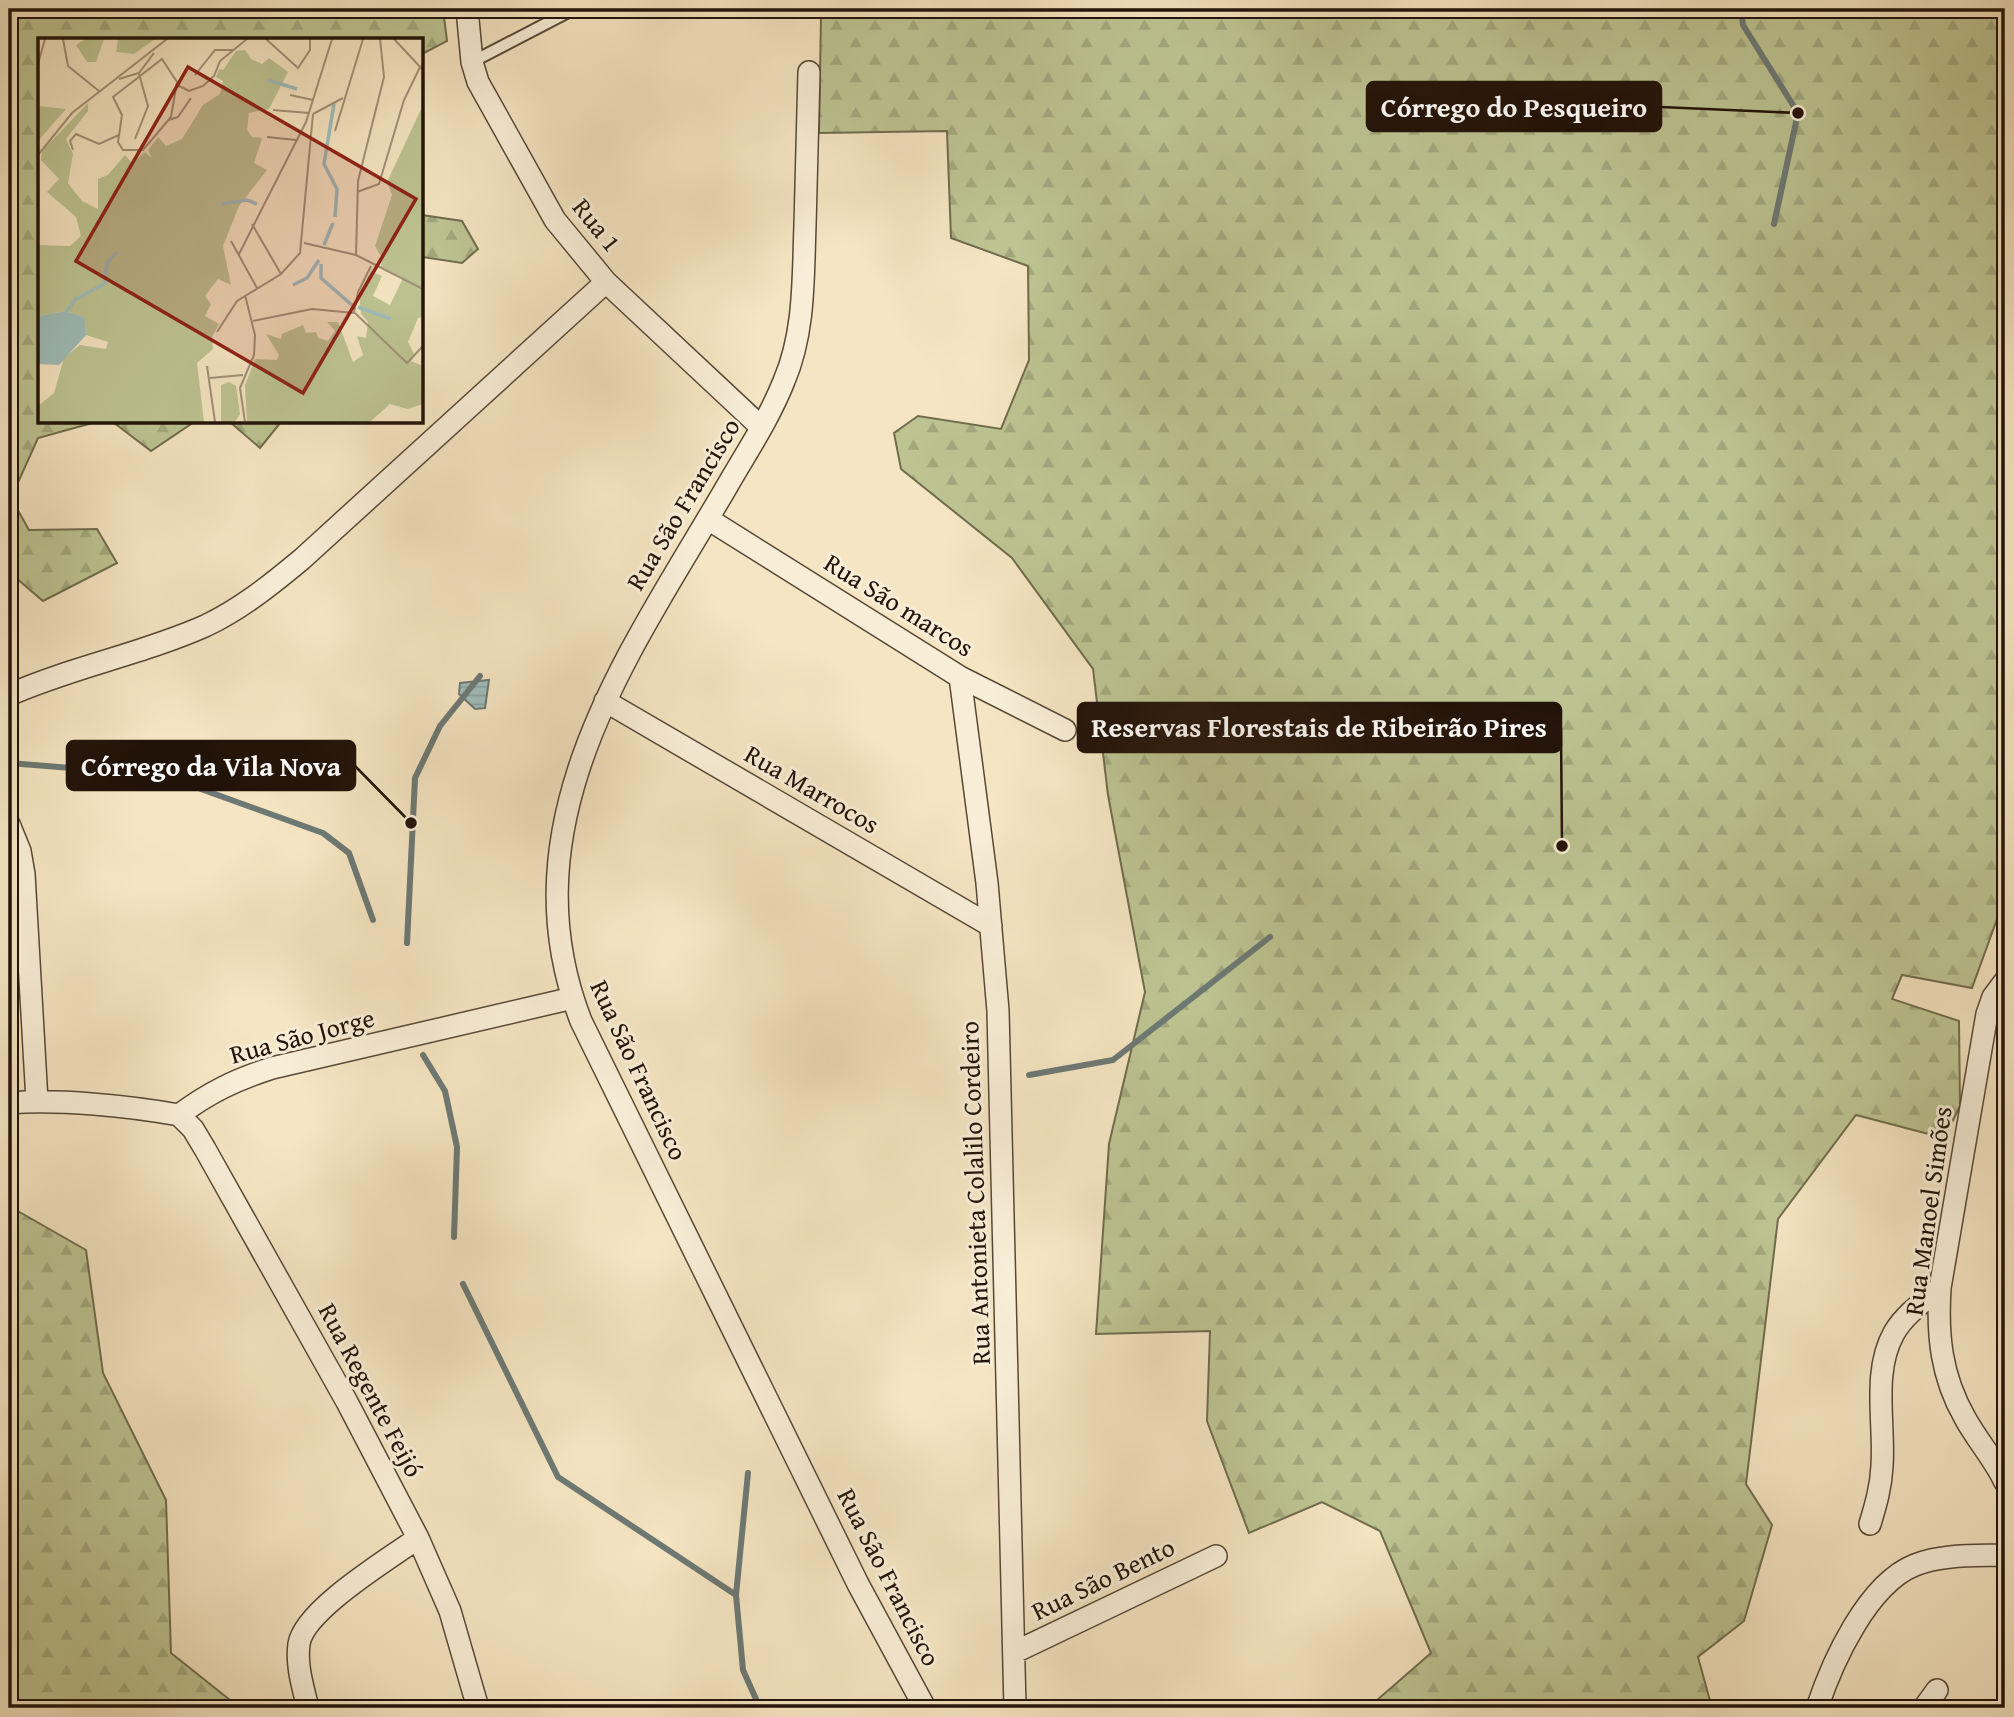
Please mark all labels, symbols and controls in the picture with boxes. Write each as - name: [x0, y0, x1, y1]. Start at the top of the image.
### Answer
- inset map: [38, 38, 424, 424]
- callout: Córrego do Pesqueiro: [1367, 82, 1661, 131]
- text: Córrego do Pesqueiro: [1381, 86, 1647, 127]
- street label: Rua 1: [563, 189, 631, 260]
- street label: Rua São Francisco: [616, 410, 750, 597]
- street label: Rua São marcos: [817, 543, 982, 666]
- callout: Reservas Florestais de Ribeirão Pires: [1078, 703, 1561, 752]
- text: Reservas Florestais de Ribeirão Pires: [1091, 706, 1547, 747]
- street label: Rua Marrocos: [738, 734, 887, 843]
- callout: Córrego da Vila Nova: [67, 741, 355, 790]
- text: Córrego da Vila Nova: [81, 745, 342, 786]
- street label: Rua São Francisco: [581, 973, 698, 1166]
- street label: Rua São Jorge: [225, 997, 379, 1074]
- street label: Rua Antonieta Colalilo Cordeiro: [949, 1021, 1000, 1366]
- street label: Rua Manoel Simões: [1894, 1104, 1961, 1318]
- street label: Rua Regente Feijó: [309, 1296, 434, 1484]
- street label: Rua São Francisco: [828, 1481, 951, 1672]
- street label: Rua São Bento: [1025, 1527, 1181, 1630]

